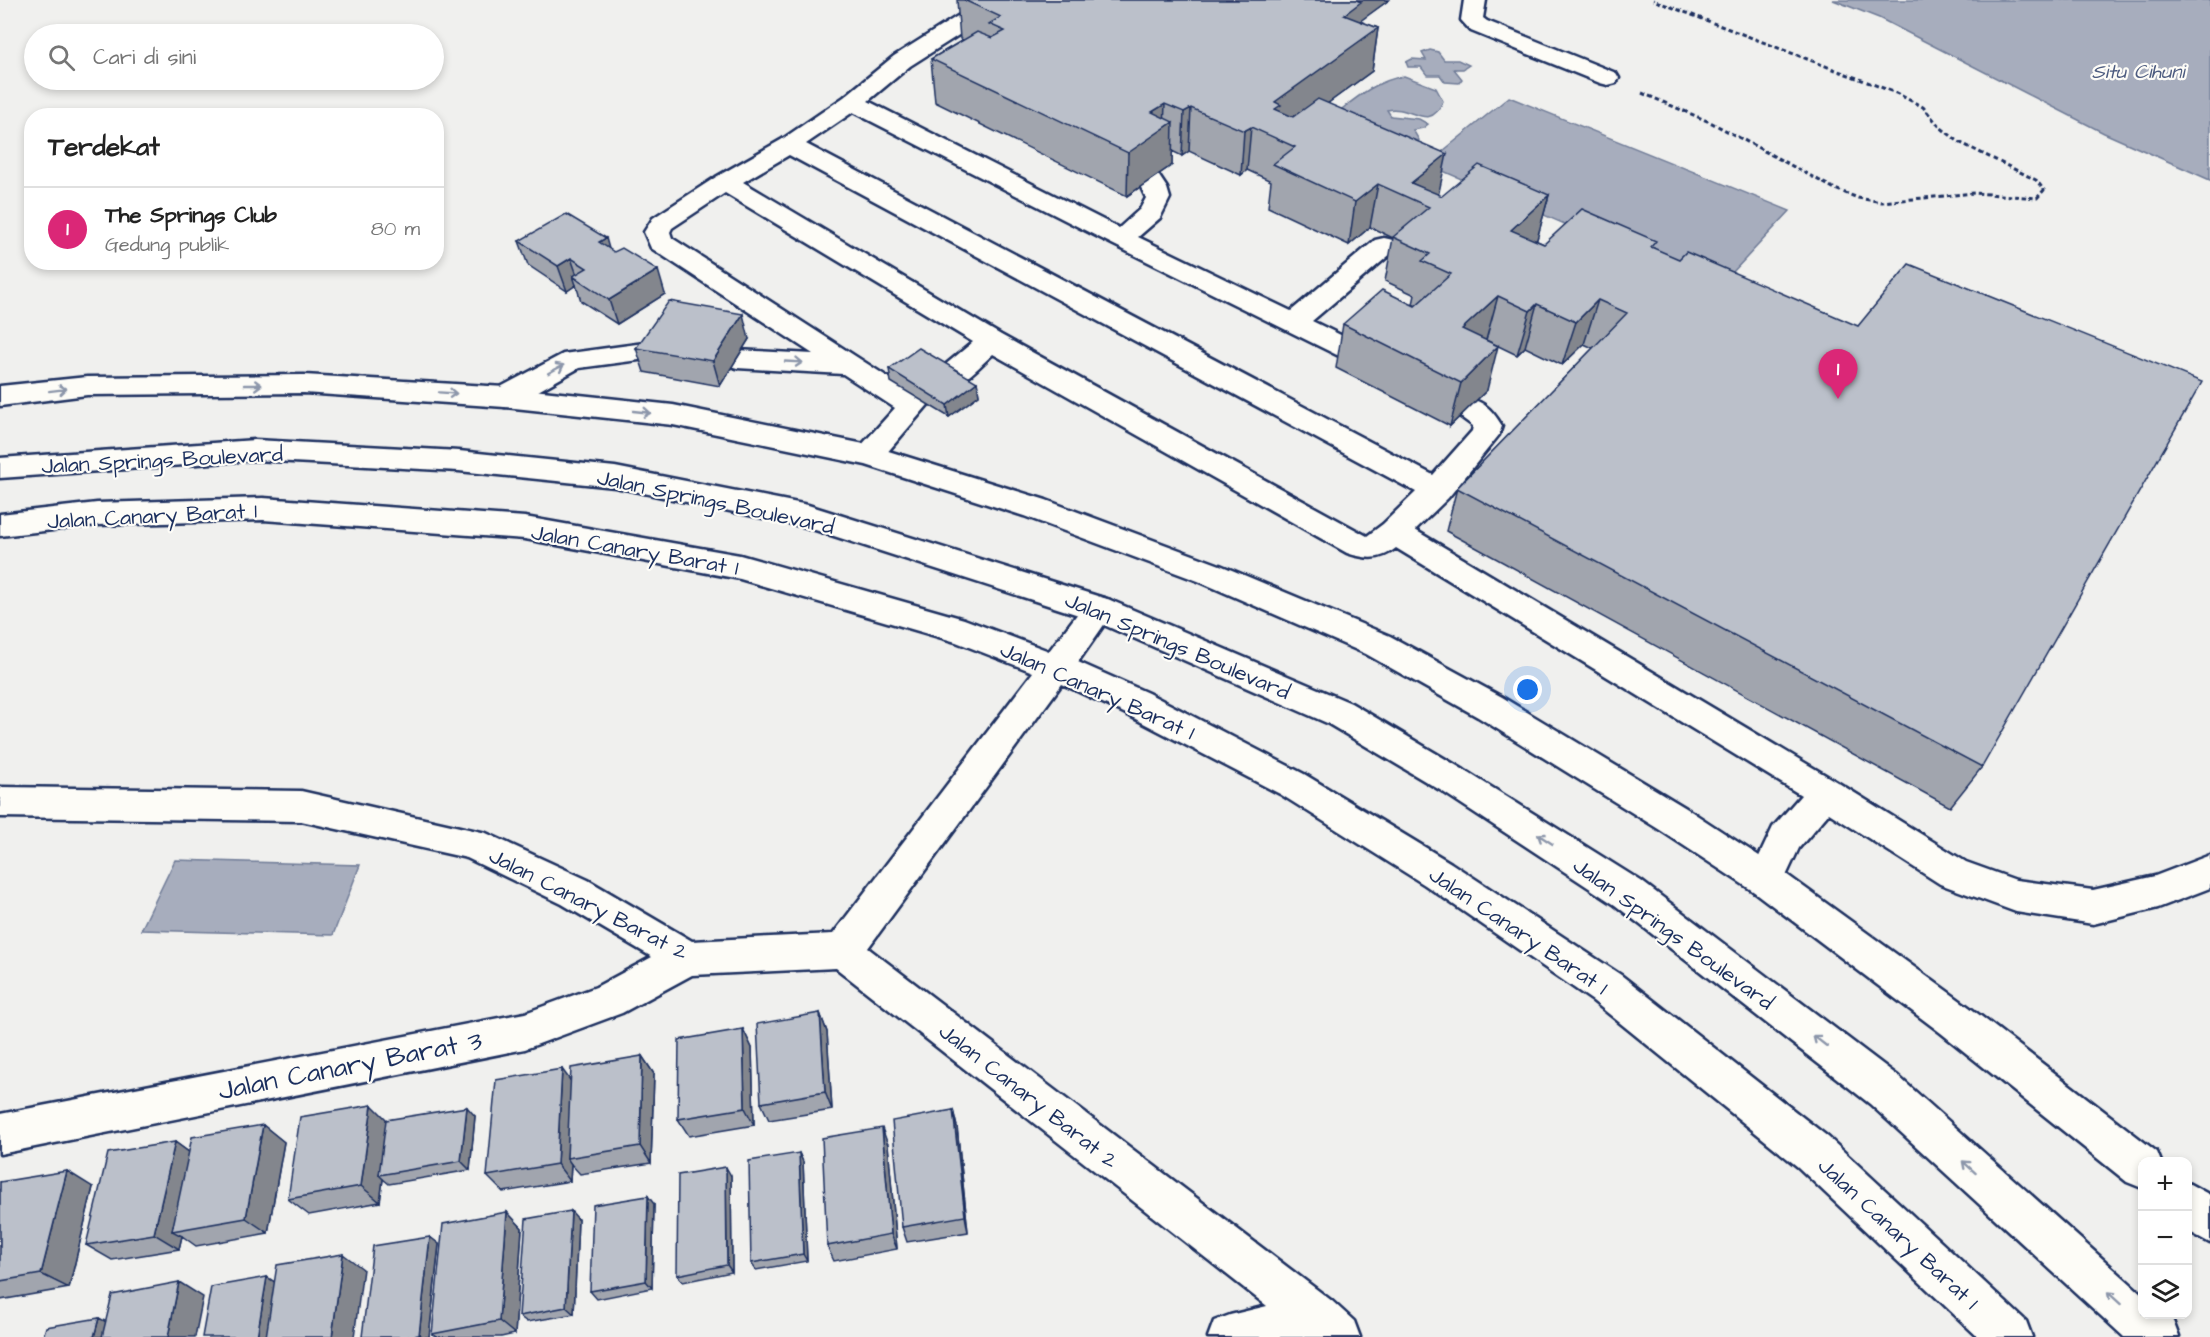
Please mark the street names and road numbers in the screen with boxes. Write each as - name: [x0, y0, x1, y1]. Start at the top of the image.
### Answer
- street label: Jalan Springs Boulevard: [40, 439, 284, 483]
- street label: Jalan Springs Boulevard: [594, 462, 837, 544]
- street label: Jalan Canary Barat 1: [46, 496, 258, 538]
- street label: Jalan Canary Barat 1: [528, 517, 741, 585]
- street label: Jalan Springs Boulevard: [1060, 585, 1295, 709]
- street label: Jalan Canary Barat 1: [995, 635, 1200, 749]
- street label: Jalan Canary Barat 2: [483, 841, 694, 969]
- street label: Jalan Springs Boulevard: [1566, 851, 1780, 1019]
- street label: Jalan Canary Barat 1: [1422, 860, 1614, 1004]
- street label: Jalan Canary Barat 2: [931, 1016, 1125, 1177]
- street label: Jalan Canary Barat 3: [215, 1022, 486, 1111]
- street label: Jalan Canary Barat 1: [1810, 1151, 1985, 1318]

